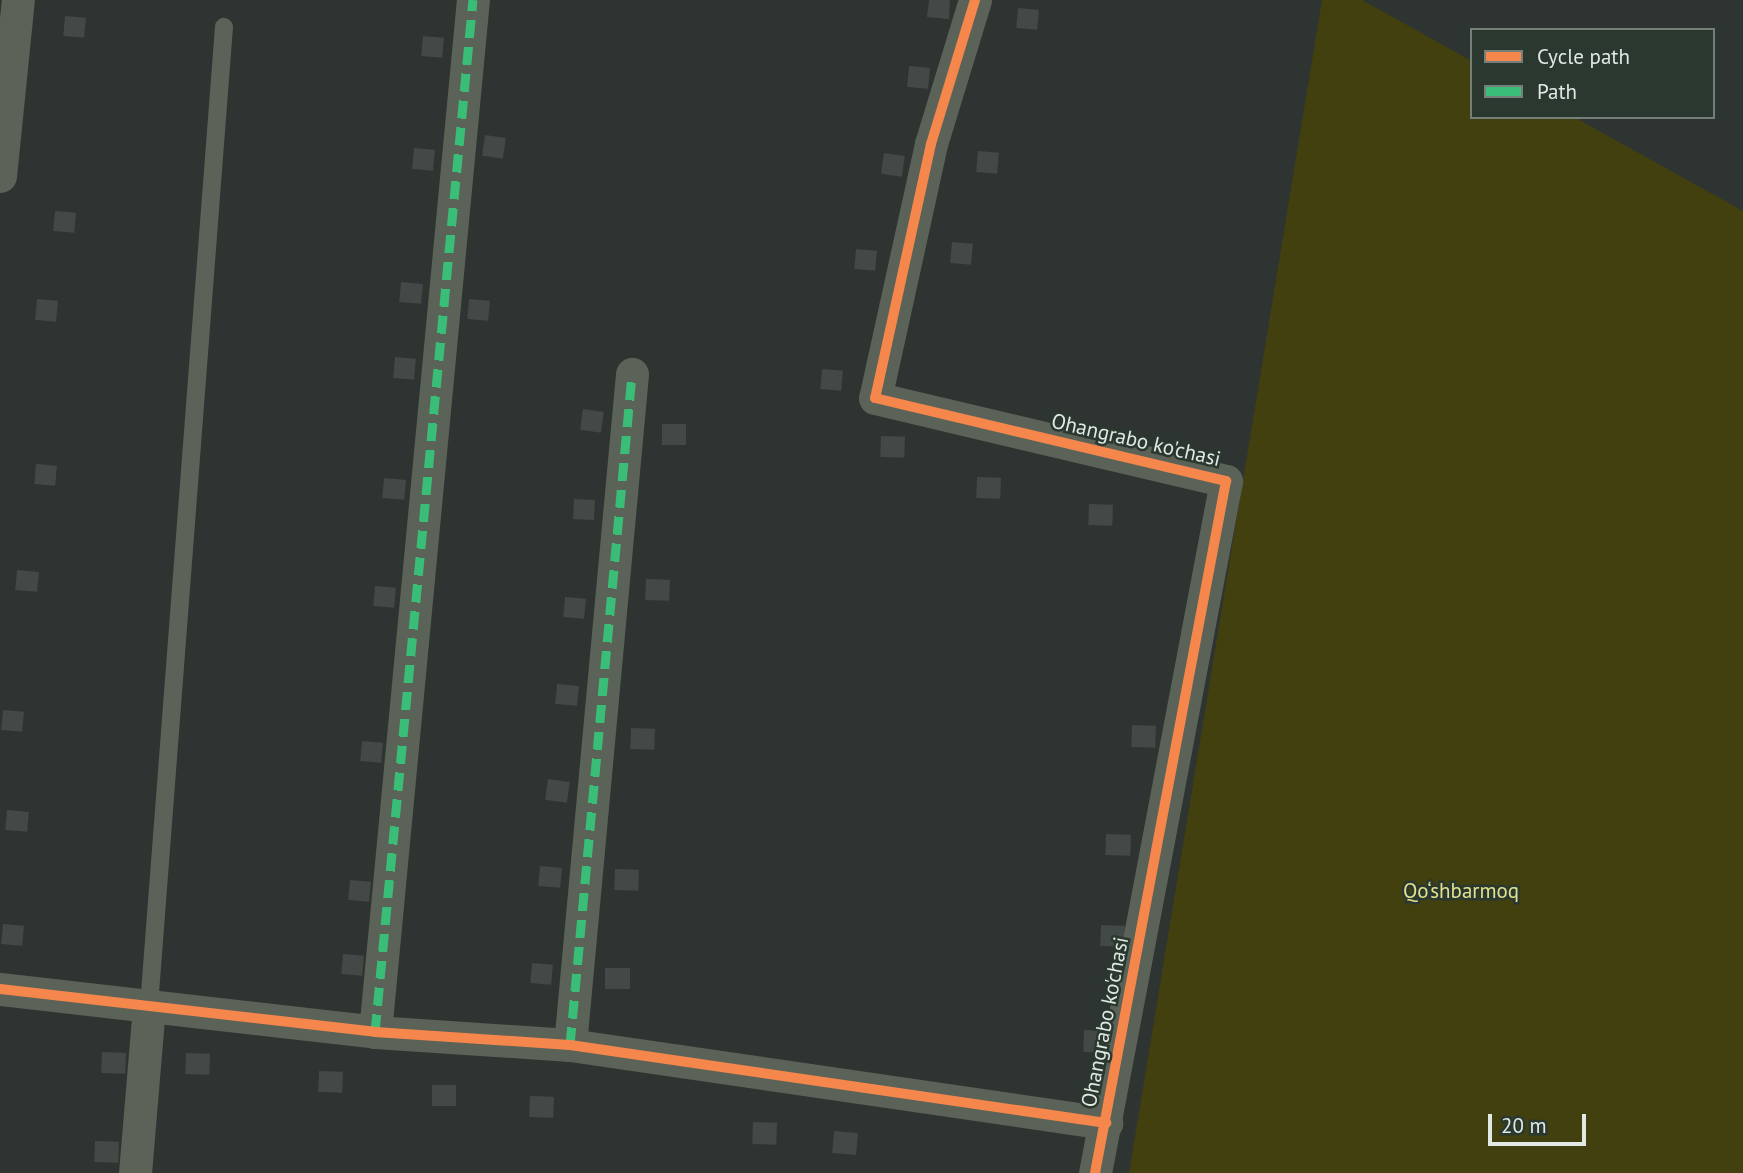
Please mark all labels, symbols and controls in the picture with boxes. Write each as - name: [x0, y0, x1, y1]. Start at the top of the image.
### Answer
- legend: [1470, 28, 1715, 119]
- text: Cycle path: [1537, 43, 1630, 70]
- text: Path: [1537, 78, 1577, 105]
- street label: Ohangrabo ko'chasi: [1049, 408, 1223, 472]
- park label: Qo‘shbarmoq: [1403, 878, 1519, 904]
- street label: Ohangrabo ko'chasi: [1076, 935, 1134, 1109]
- scale bar: [1491, 1100, 1589, 1144]
- text: 20 m: [1501, 1112, 1547, 1139]

